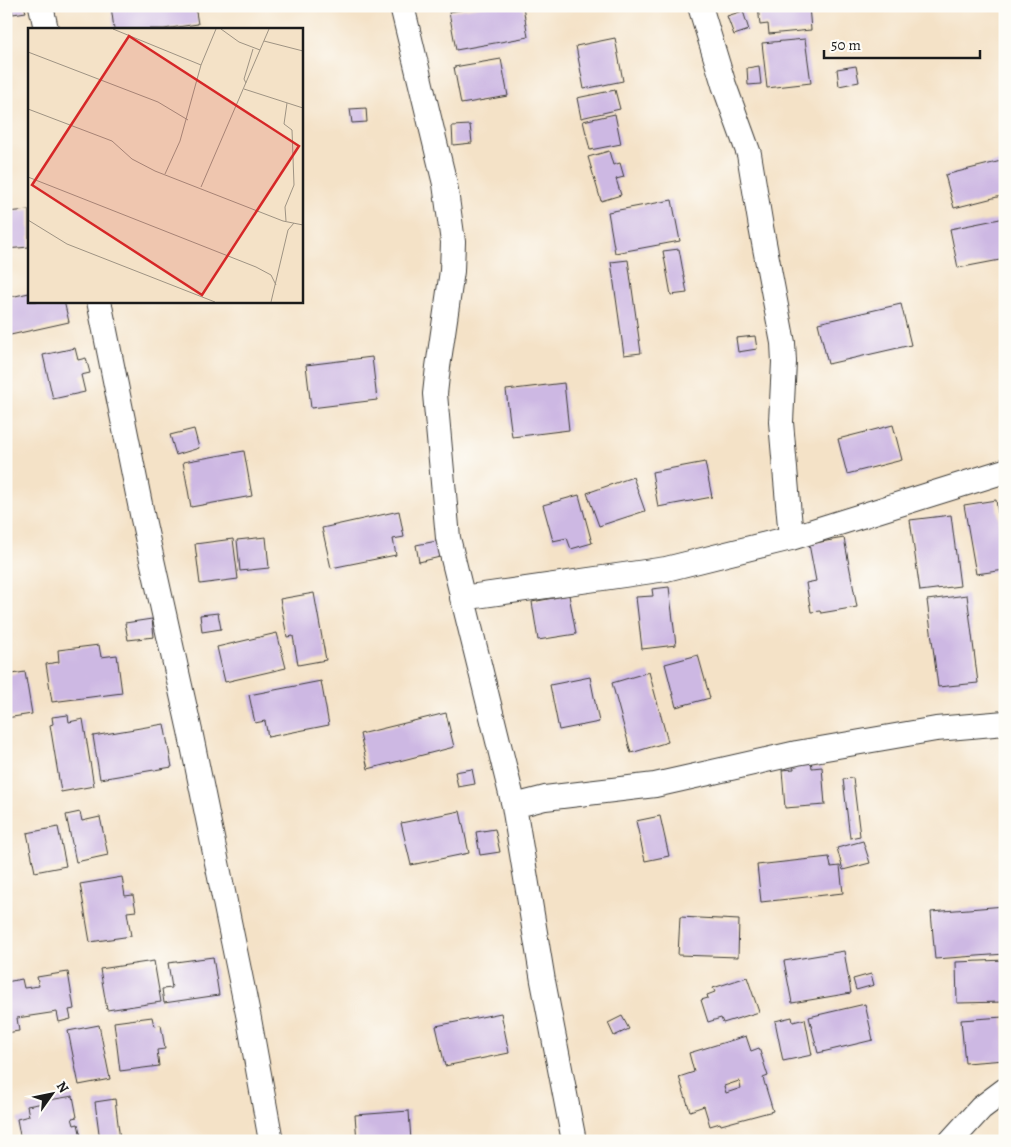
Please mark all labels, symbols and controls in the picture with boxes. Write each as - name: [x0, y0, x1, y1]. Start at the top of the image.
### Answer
- inset map: [28, 28, 302, 302]
- scale bar: [824, 28, 980, 60]
- text: 50 m: [831, 35, 861, 55]
- north arrow: [28, 1070, 78, 1120]
- text: N: [52, 1078, 73, 1097]

